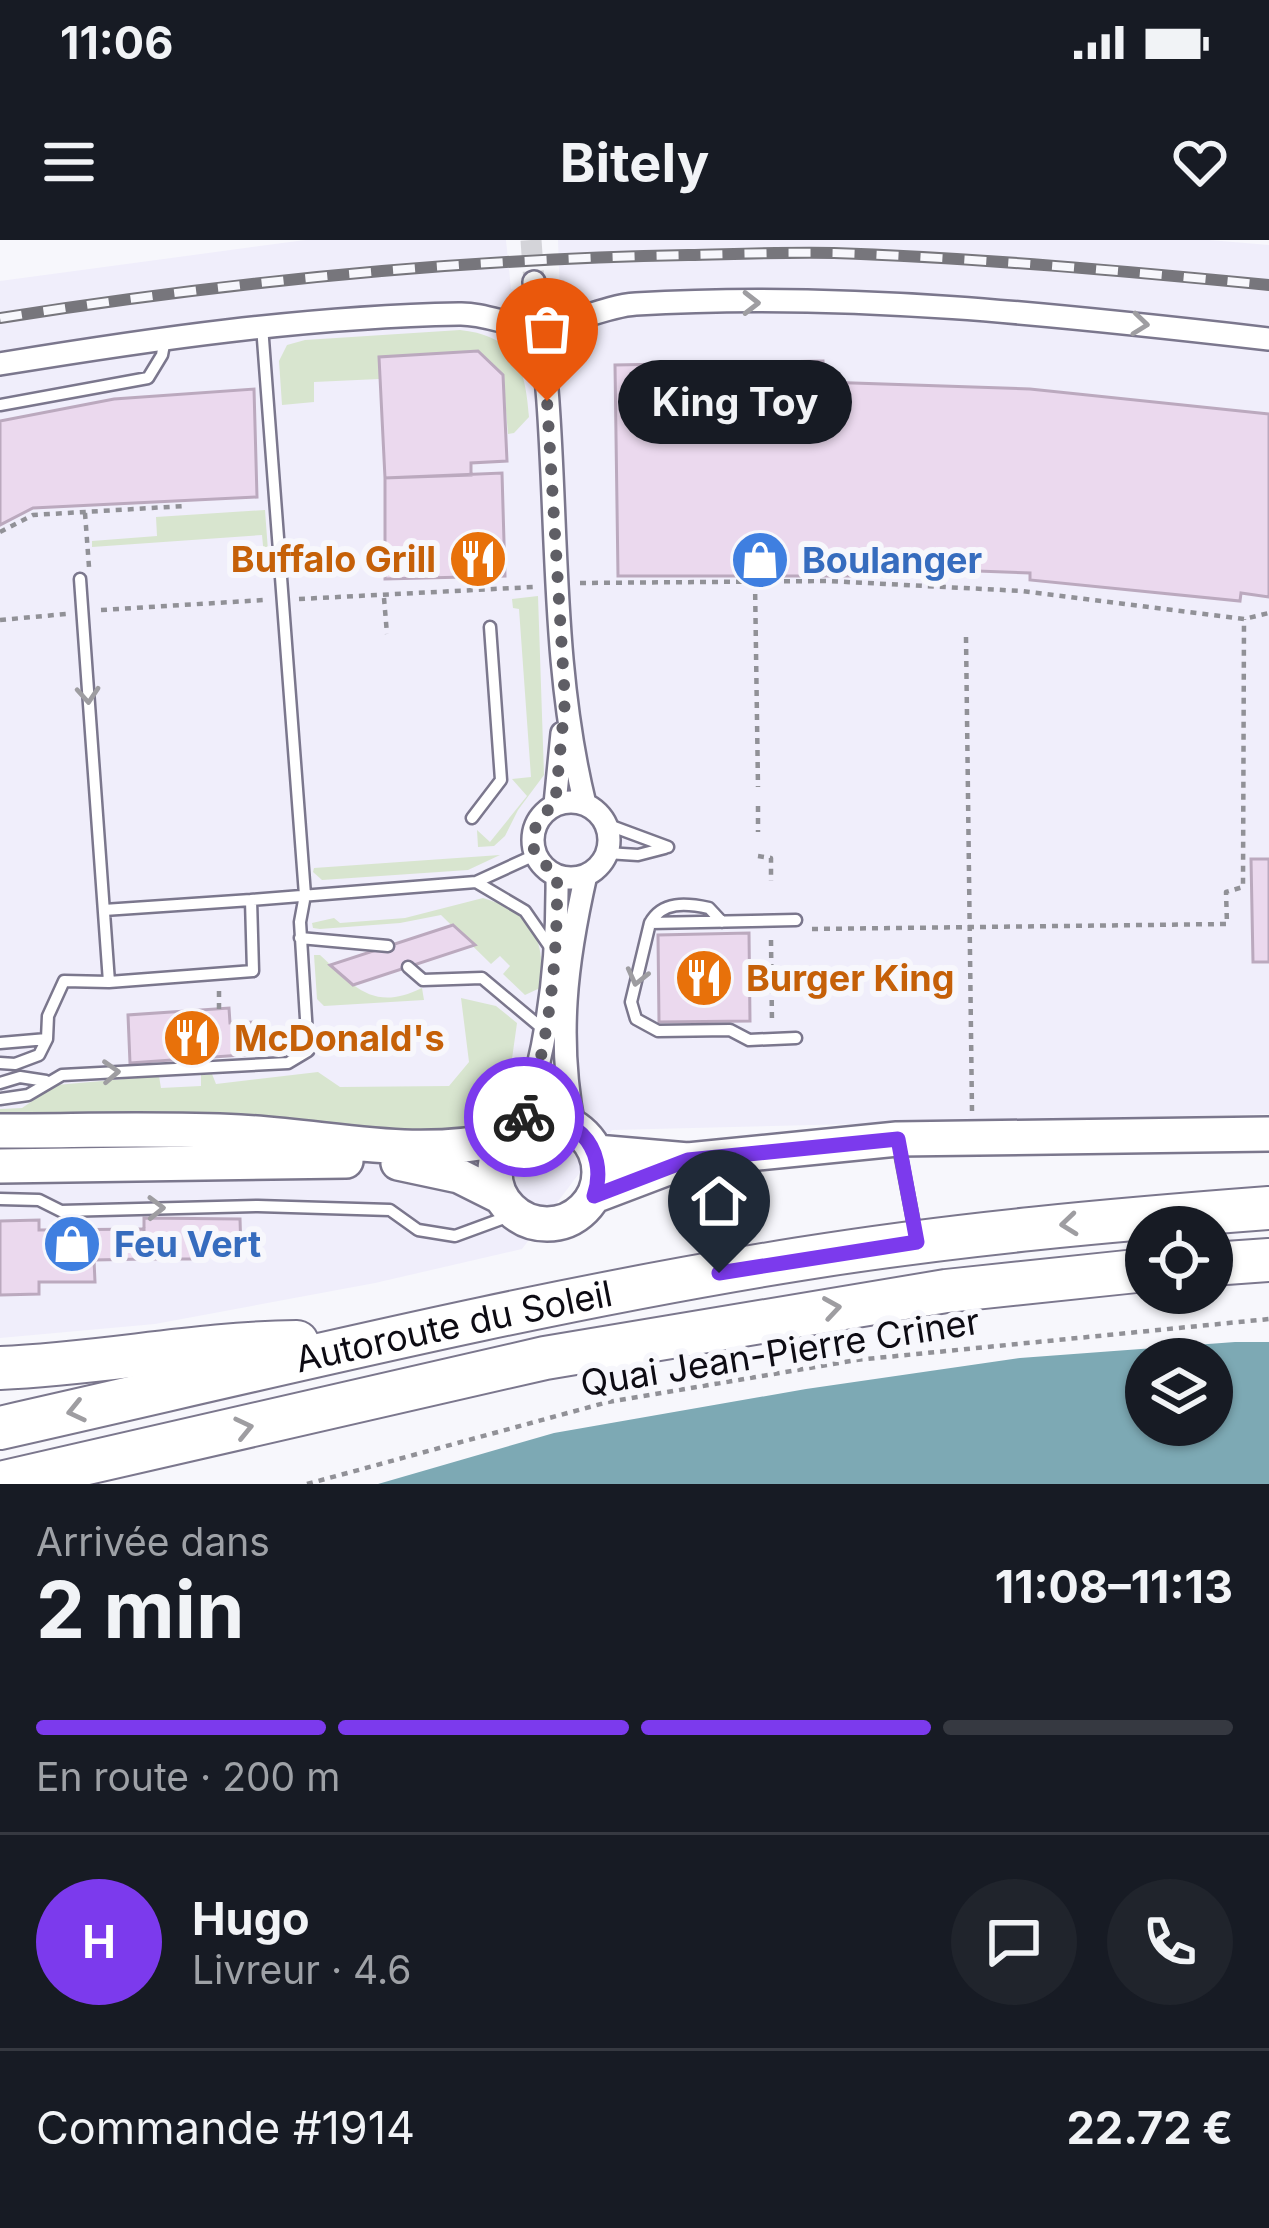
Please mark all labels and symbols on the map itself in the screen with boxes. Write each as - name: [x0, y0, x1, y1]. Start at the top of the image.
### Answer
- pin: [496, 278, 598, 401]
- one-way arrow: [743, 290, 761, 316]
- one-way arrow: [1130, 311, 1150, 337]
- callout: King Toy: [619, 359, 853, 443]
- restaurant icon: Buffalo Grill: [447, 528, 509, 590]
- shop icon: Boulanger: [729, 529, 791, 591]
- place label: Buffalo Grill: [231, 537, 436, 581]
- place label: Boulanger: [802, 538, 982, 582]
- one-way arrow: [75, 686, 101, 705]
- restaurant icon: Burger King: [673, 947, 735, 1009]
- place label: Burger King: [746, 956, 954, 1000]
- one-way arrow: [626, 966, 651, 986]
- restaurant icon: McDonald's: [161, 1007, 223, 1069]
- place label: McDonald's: [234, 1016, 445, 1060]
- courier: [464, 1057, 584, 1177]
- one-way arrow: [102, 1059, 121, 1085]
- pin: [668, 1150, 770, 1273]
- one-way arrow: [147, 1196, 166, 1222]
- one-way arrow: [1059, 1211, 1078, 1236]
- shop icon: Feu Vert: [41, 1213, 103, 1275]
- place label: Feu Vert: [114, 1222, 261, 1266]
- street label: Autoroute du Soleil: [291, 1271, 616, 1382]
- one-way arrow: [822, 1296, 842, 1322]
- street label: Quai Jean-Pierre Criner: [577, 1299, 983, 1405]
- one-way arrow: [67, 1397, 87, 1422]
- one-way arrow: [234, 1417, 254, 1442]

